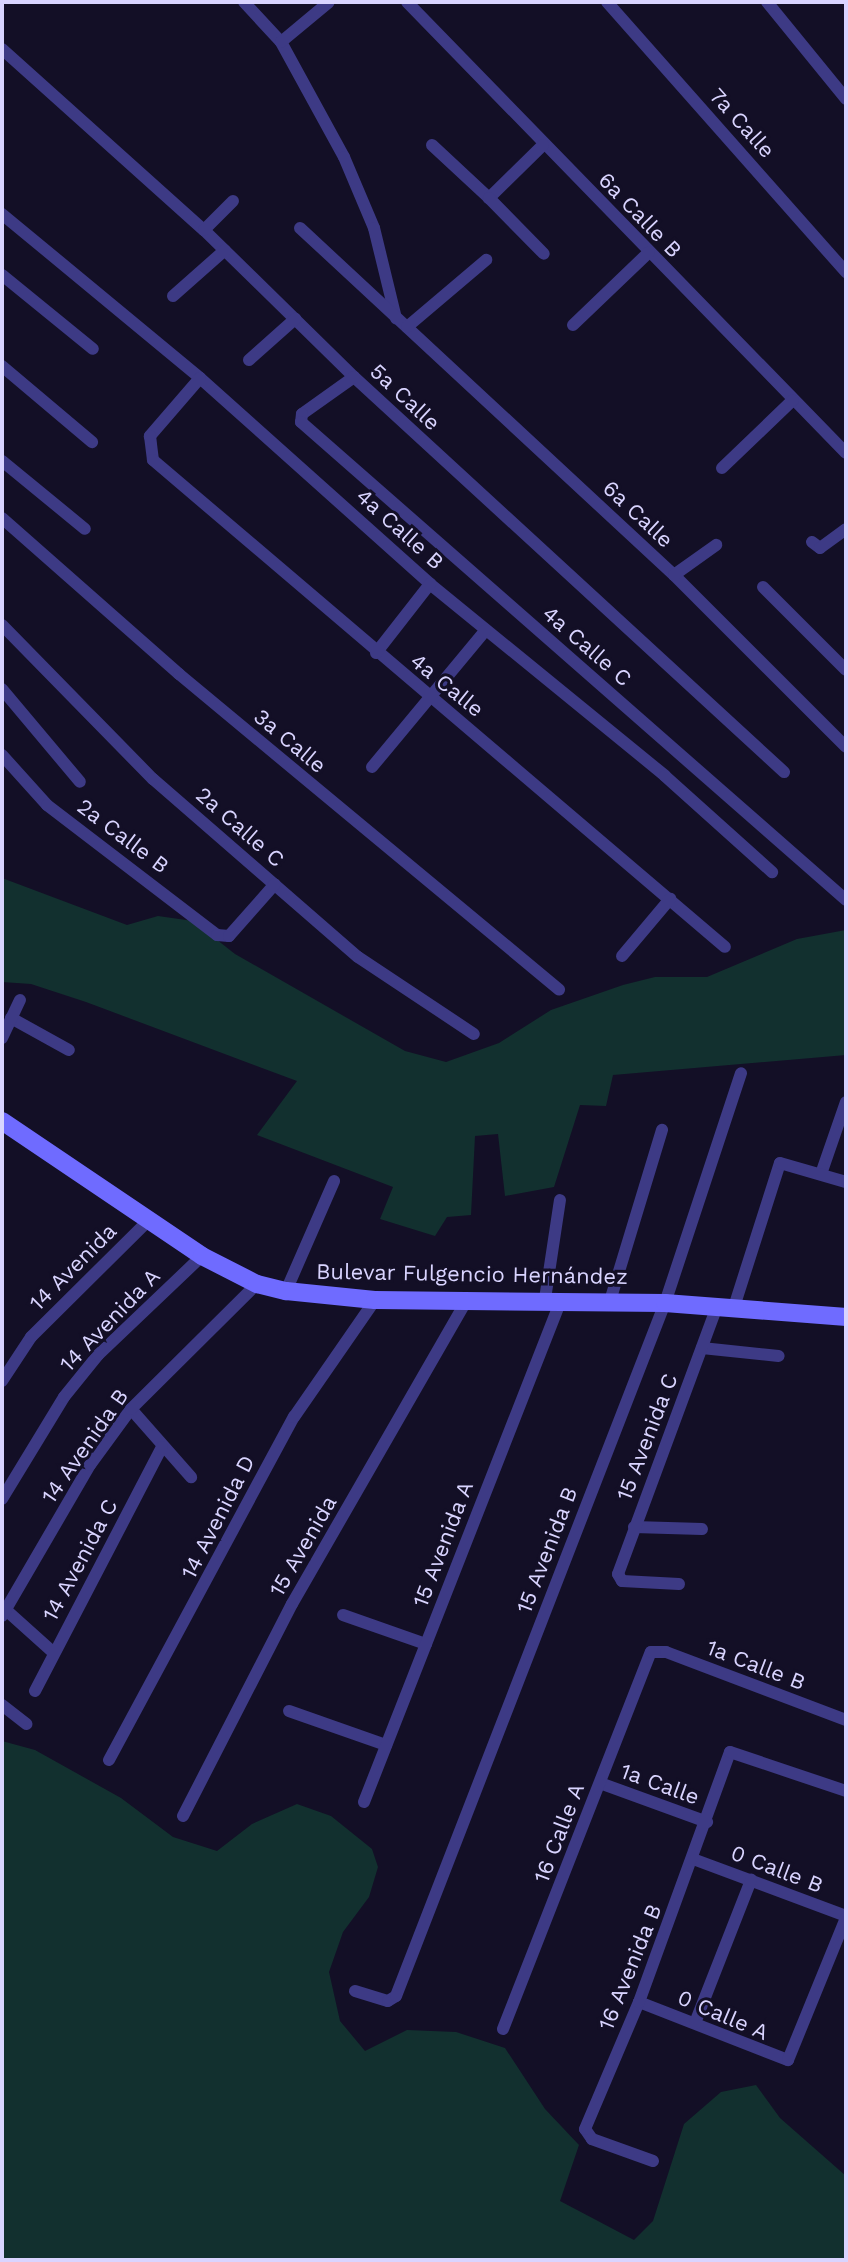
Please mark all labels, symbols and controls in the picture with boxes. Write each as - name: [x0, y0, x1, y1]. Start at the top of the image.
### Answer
- street label: 7a Calle: [704, 82, 780, 164]
- street label: 6a Calle B: [593, 167, 687, 263]
- street label: 5a Calle: [364, 358, 446, 436]
- street label: 6a Calle: [597, 475, 679, 553]
- street label: 4a Calle B: [351, 483, 449, 575]
- street label: 4a Calle C: [537, 600, 637, 692]
- street label: 4a Calle: [405, 647, 489, 723]
- street label: 3a Calle: [248, 703, 332, 779]
- street label: 2a Calle C: [190, 781, 290, 873]
- street label: 2a Calle B: [72, 793, 174, 879]
- street label: 14 Avenida: [24, 1218, 122, 1316]
- street label: Bulevar Fulgencio Hernández: [316, 1258, 628, 1290]
- street label: 14 Avenida A: [54, 1262, 166, 1378]
- street label: 15 Avenida C: [610, 1369, 684, 1505]
- street label: 14 Avenida B: [35, 1383, 135, 1509]
- street label: 14 Avenida D: [175, 1450, 261, 1584]
- street label: 15 Avenida A: [407, 1476, 479, 1612]
- street label: 15 Avenida B: [511, 1483, 583, 1617]
- street label: 15 Avenida: [263, 1491, 343, 1601]
- street label: 14 Avenida C: [36, 1494, 124, 1626]
- street label: 1a Calle B: [703, 1634, 809, 1696]
- street label: 1a Calle: [617, 1758, 703, 1810]
- street label: 16 Calle A: [528, 1779, 590, 1887]
- street label: 0 Calle B: [727, 1839, 827, 1899]
- street label: 16 Avenida B: [592, 1899, 668, 2035]
- street label: 0 Calle A: [673, 1984, 773, 2046]

